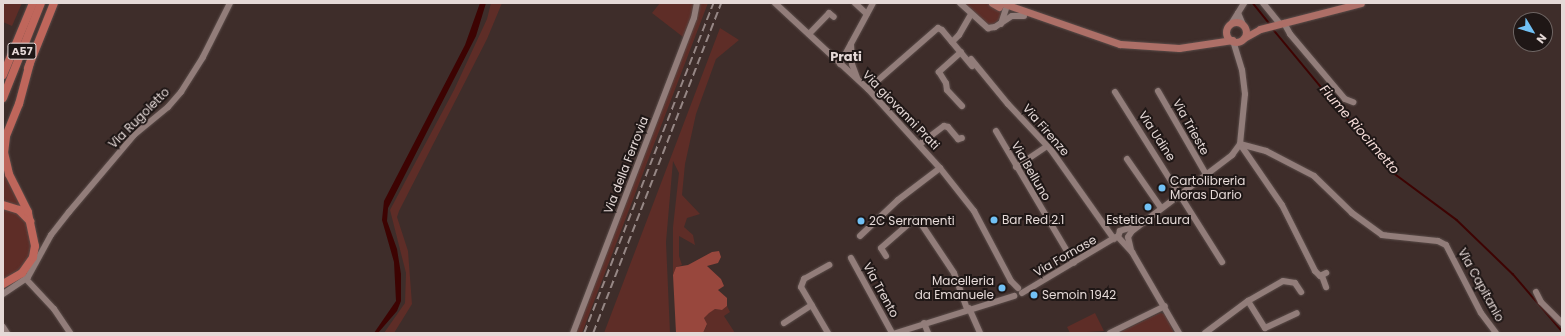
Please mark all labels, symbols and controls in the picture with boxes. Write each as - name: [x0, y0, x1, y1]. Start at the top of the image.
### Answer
- north arrow: [1513, 12, 1553, 52]
- text: N: [1533, 31, 1551, 47]
- road number: A57: [7, 42, 37, 60]
- district label: Prati: [830, 49, 862, 65]
- street label: Via giovanni Prati: [860, 67, 942, 153]
- water label: Fiume Riocimetto: [1316, 82, 1402, 178]
- street label: Via Rugoletto: [106, 85, 172, 151]
- street label: Via Trieste: [1170, 96, 1212, 158]
- street label: Via Firenze: [1020, 101, 1072, 159]
- street label: Via Udine: [1136, 108, 1178, 164]
- street label: Via della Ferrovia: [601, 114, 651, 216]
- street label: Via Belluno: [1008, 139, 1054, 203]
- place label: Cartolibreria Moras Dario: [1170, 174, 1245, 202]
- marker: Cartolibreria Moras Dario: [1157, 183, 1167, 193]
- marker: Estetica Laura: [1143, 202, 1153, 212]
- place label: Bar Red 2.1: [1002, 213, 1064, 227]
- place label: Estetica Laura: [1106, 213, 1190, 227]
- place label: 2C Serramenti: [869, 214, 955, 228]
- marker: Bar Red 2.1: [989, 215, 999, 225]
- marker: 2C Serramenti: [856, 216, 866, 226]
- street label: Via Fornase: [1031, 232, 1099, 280]
- street label: Via Capitanio: [1455, 246, 1507, 324]
- street label: Via Trento: [860, 260, 902, 320]
- place label: Macelleria da Emanuele: [915, 274, 994, 302]
- marker: Macelleria da Emanuele: [997, 283, 1007, 293]
- place label: Semoin 1942: [1042, 288, 1116, 302]
- marker: Semoin 1942: [1029, 290, 1039, 300]

